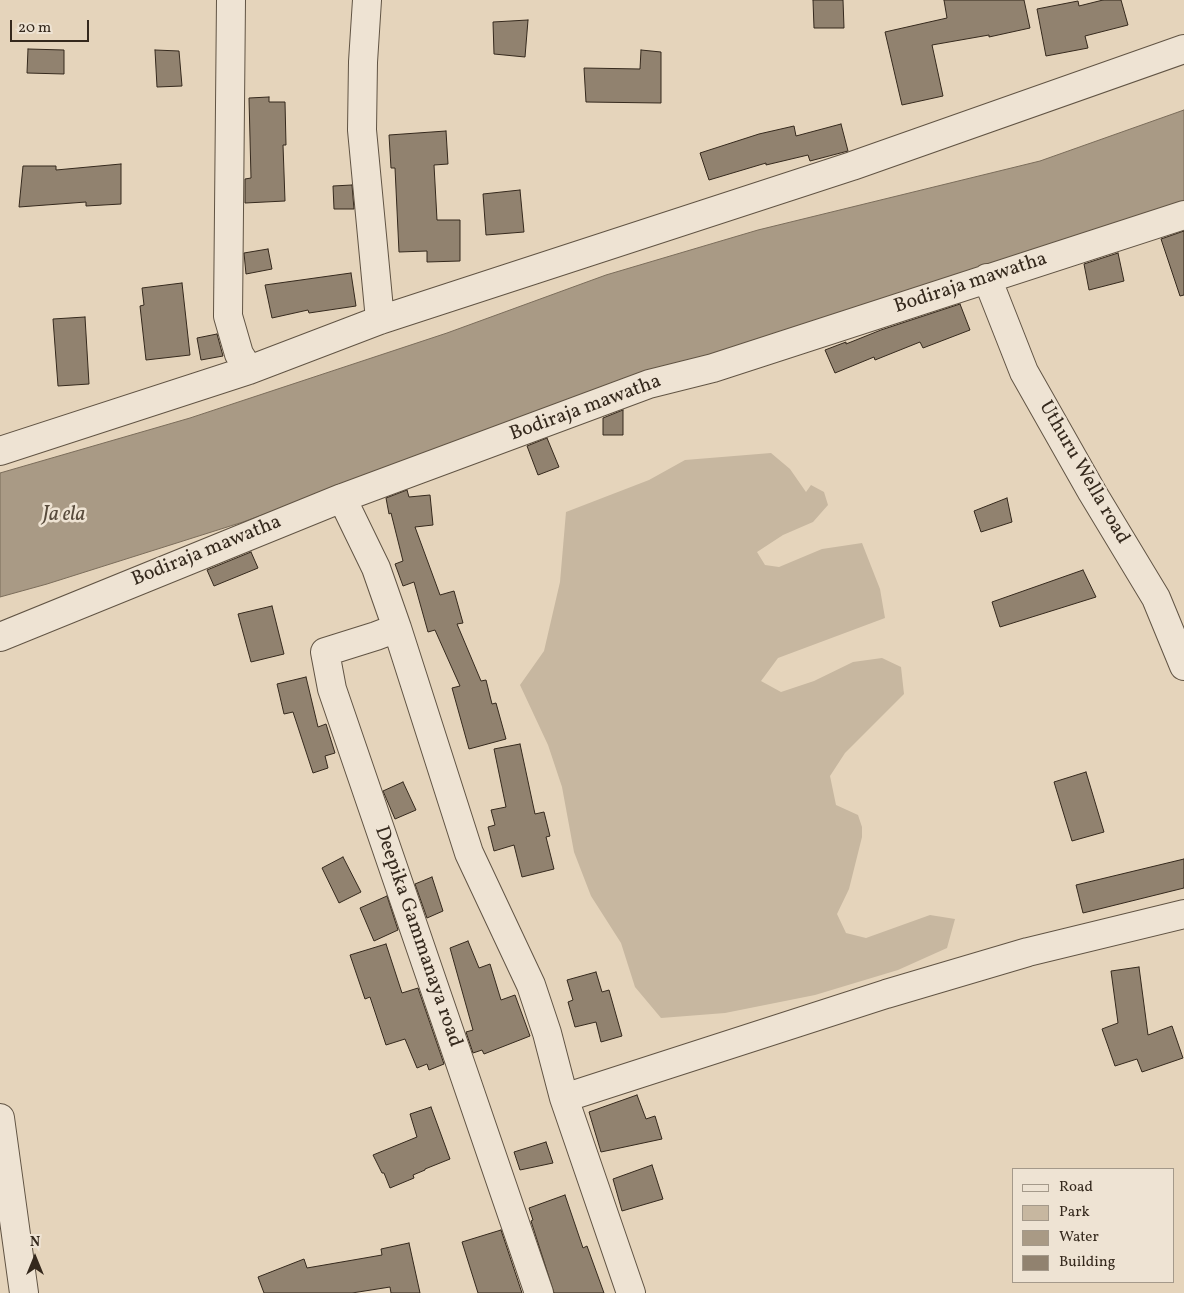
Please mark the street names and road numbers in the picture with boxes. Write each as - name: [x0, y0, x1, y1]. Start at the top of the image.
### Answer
- street label: Bodiraja mawatha: [891, 248, 1051, 320]
- street label: Bodiraja mawatha: [507, 370, 665, 448]
- street label: Uthuru Wella road: [1032, 397, 1134, 549]
- street label: Bodiraja mawatha: [129, 511, 285, 593]
- street label: Deepika Gammanaya road: [368, 823, 466, 1051]

